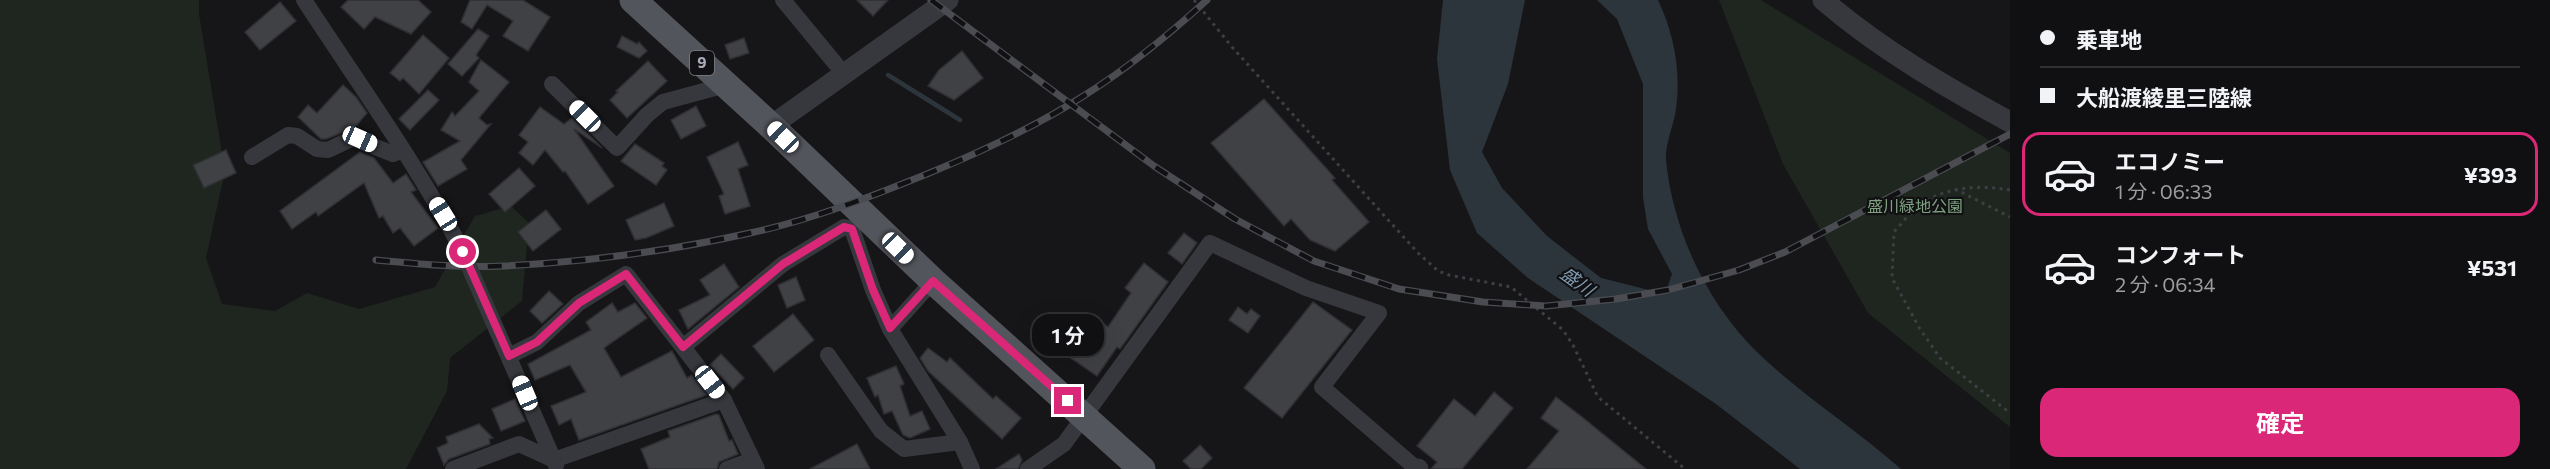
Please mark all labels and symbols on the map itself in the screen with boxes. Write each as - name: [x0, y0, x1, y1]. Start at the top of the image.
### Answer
- road number: 9: [690, 51, 714, 75]
- car: [566, 97, 604, 135]
- car: [764, 118, 802, 156]
- car: [340, 123, 380, 155]
- car: [426, 194, 460, 234]
- park label: 盛川緑地公園: [1867, 196, 1963, 215]
- car: [879, 229, 917, 267]
- route start: [449, 238, 476, 265]
- water label: 盛川: [1557, 262, 1600, 302]
- callout: 1 分: [1032, 314, 1104, 356]
- car: [692, 362, 728, 402]
- car: [510, 373, 540, 413]
- route end: [1054, 387, 1081, 414]

